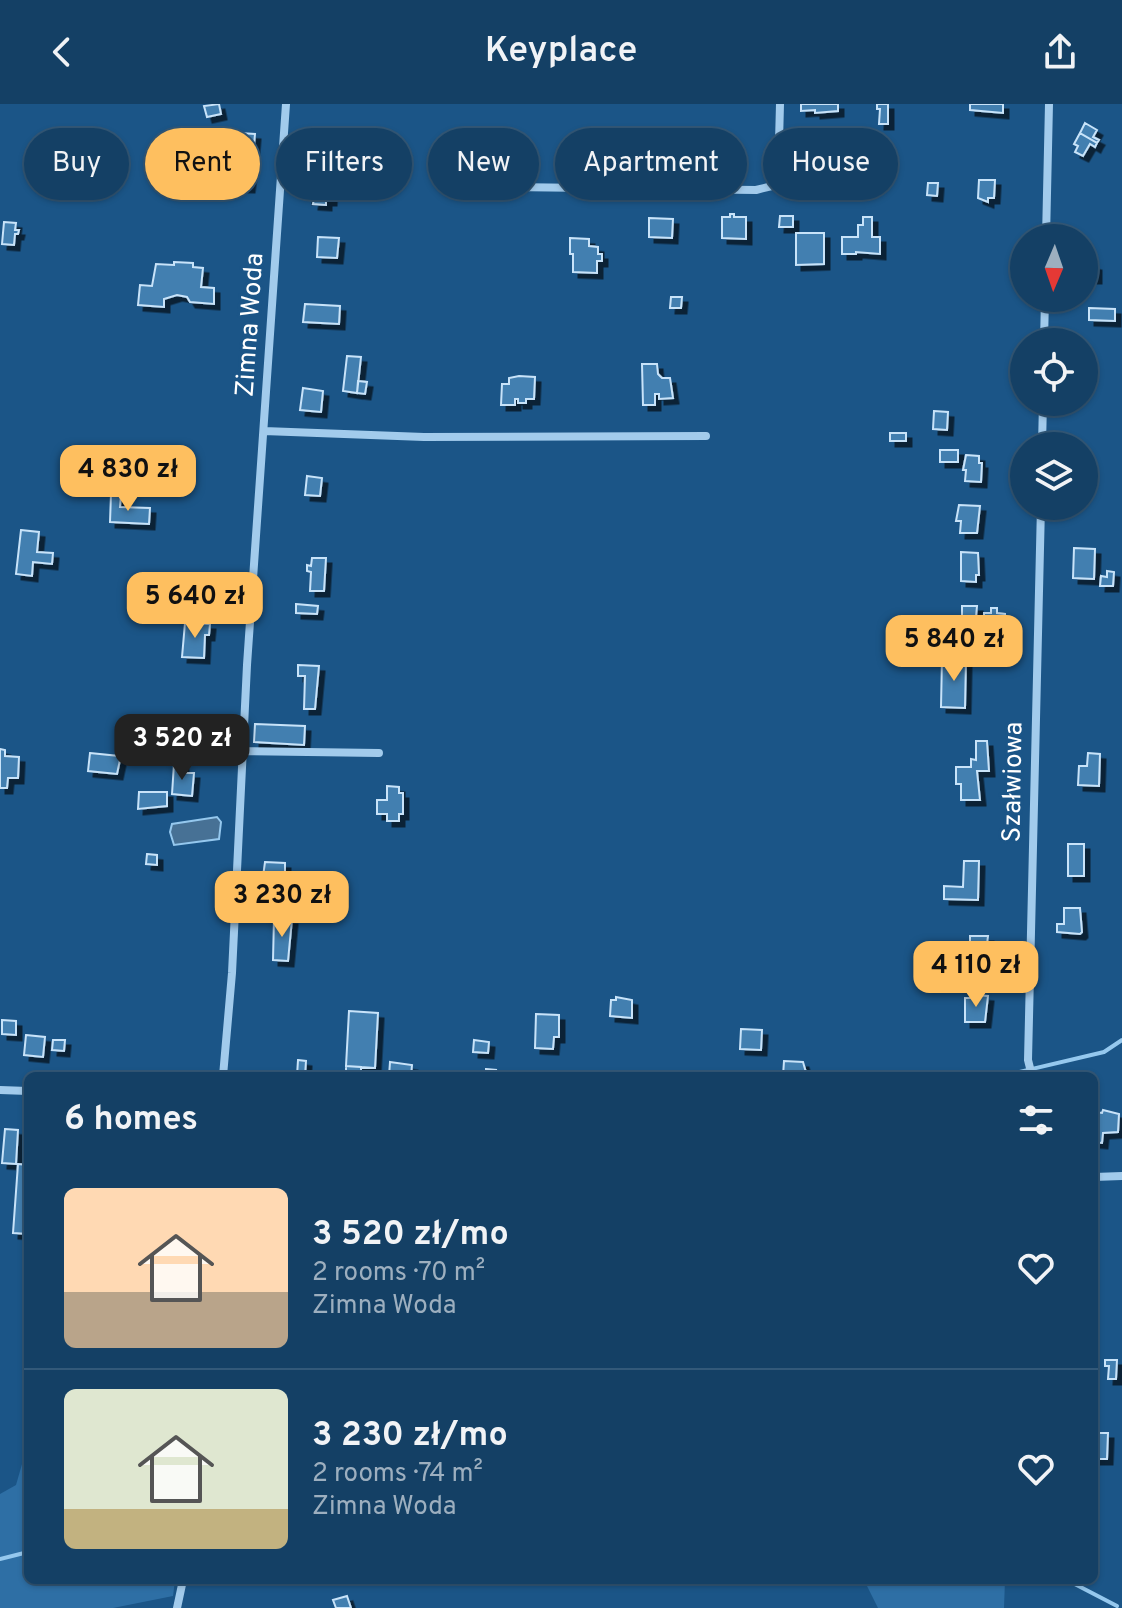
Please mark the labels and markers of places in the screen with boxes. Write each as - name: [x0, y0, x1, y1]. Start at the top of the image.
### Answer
- pin: 4 830 zł: [45, 445, 211, 513]
- pin: 5 640 zł: [112, 572, 278, 640]
- pin: 5 840 zł: [871, 615, 1037, 683]
- pin: 3 520 zł: [99, 714, 265, 782]
- pin: 3 230 zł: [199, 871, 365, 939]
- pin: 4 110 zł: [893, 941, 1059, 1009]

